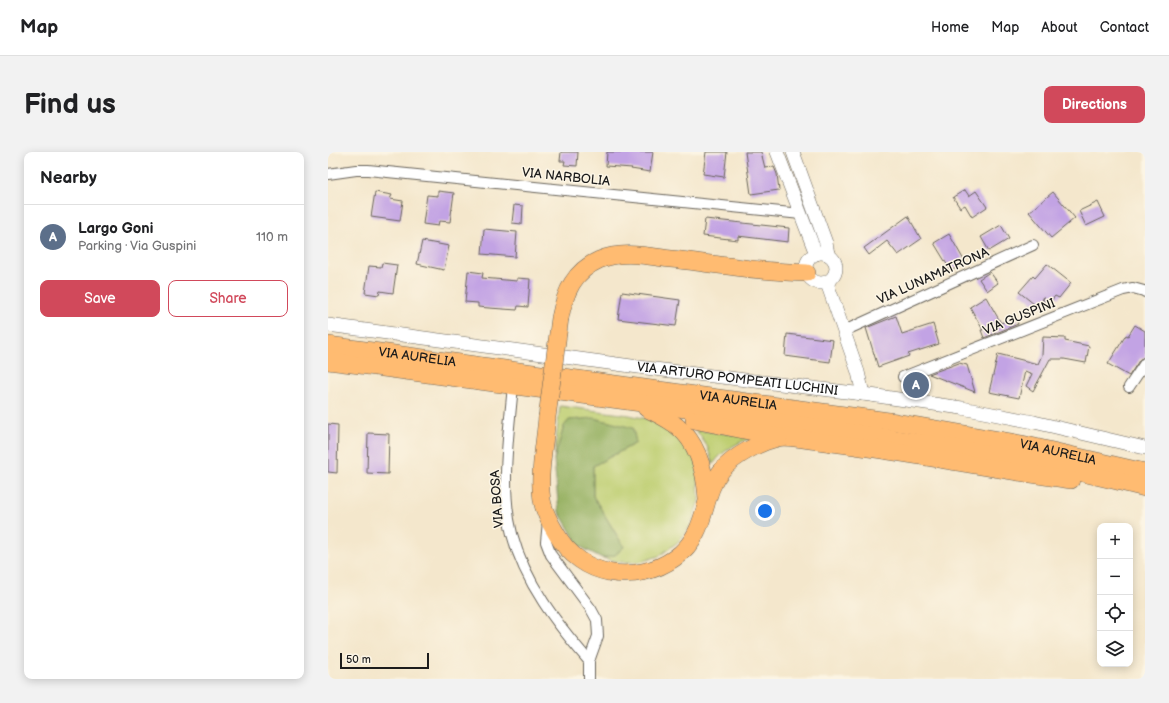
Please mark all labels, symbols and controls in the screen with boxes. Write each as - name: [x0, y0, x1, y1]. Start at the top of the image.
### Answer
- text: Map: [20, 16, 58, 39]
- text: Home: [931, 19, 969, 36]
- text: Map: [991, 19, 1019, 36]
- text: About: [1041, 19, 1078, 36]
- text: Contact: [1100, 19, 1149, 36]
- button: Directions: [1044, 86, 1145, 123]
- text: Find us: [24, 88, 116, 121]
- street label: VIA NARBOLIA: [521, 164, 611, 190]
- text: Nearby: [40, 168, 97, 188]
- text: Largo Goni: [78, 219, 153, 238]
- text: A: [49, 229, 57, 245]
- text: 110 m: [256, 229, 288, 245]
- text: Parking · Via Guspini: [78, 238, 196, 254]
- street label: VIA LUNAMATRONA: [875, 244, 991, 308]
- button: Save: [40, 280, 160, 317]
- button: Share: [168, 280, 288, 317]
- street label: VIA GUSPINI: [980, 295, 1058, 339]
- street label: VIA AURELIA: [377, 344, 457, 370]
- street label: VIA ARTURO POMPEATI LUCHINI: [636, 359, 839, 399]
- pin: A: [903, 370, 929, 400]
- street label: VIA AURELIA: [699, 387, 778, 414]
- street label: VIA AURELIA: [1018, 436, 1098, 469]
- street label: VIA BOSA: [487, 469, 507, 529]
- your location: [755, 501, 775, 521]
- map controls: [1097, 523, 1133, 667]
- button: +: [1097, 523, 1133, 559]
- button: −: [1097, 559, 1133, 595]
- button: locate: [1097, 595, 1133, 631]
- button: layers: [1097, 631, 1133, 667]
- scale bar: [340, 651, 429, 670]
- text: 50 m: [346, 653, 371, 666]

